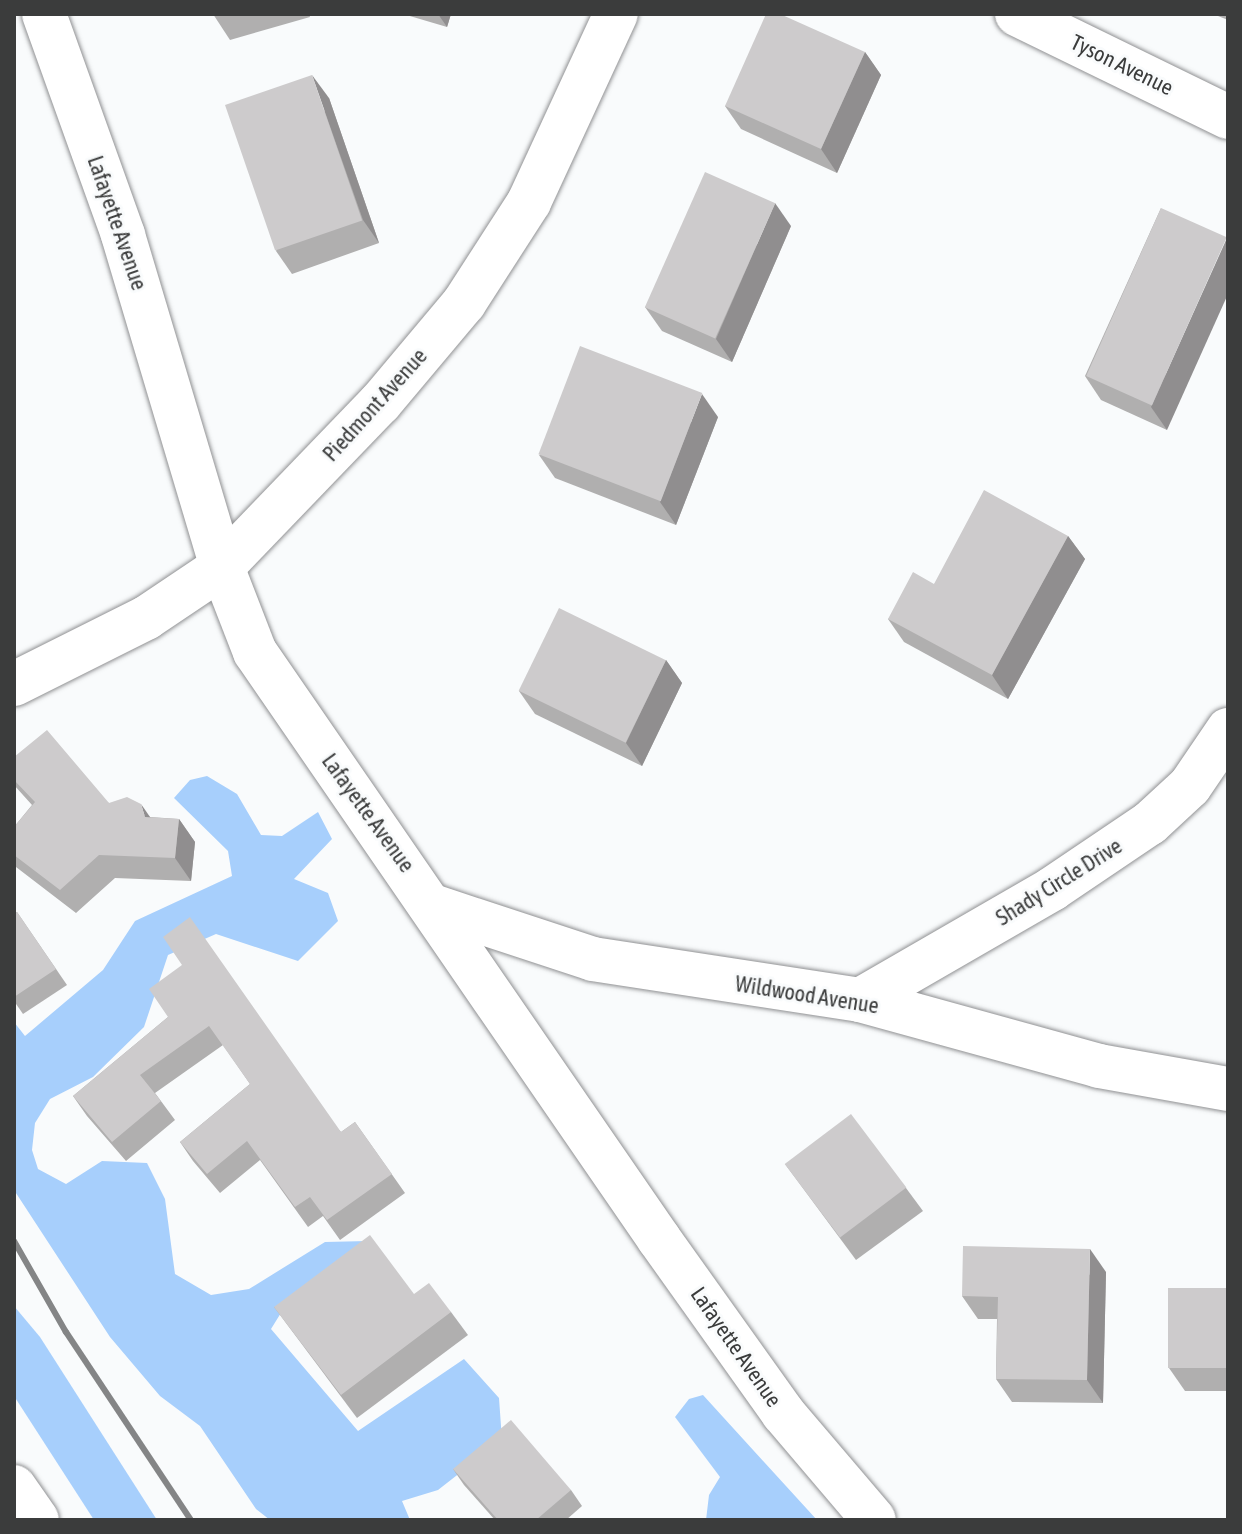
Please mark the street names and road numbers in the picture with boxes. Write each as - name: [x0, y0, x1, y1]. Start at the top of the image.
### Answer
- street label: Tyson Avenue: [1067, 29, 1177, 101]
- street label: Lafayette Avenue: [82, 152, 152, 294]
- street label: Piedmont Avenue: [317, 343, 433, 467]
- street label: Lafayette Avenue: [316, 749, 420, 877]
- street label: Shady Circle Drive: [991, 833, 1127, 931]
- street label: Wildwood Avenue: [733, 971, 881, 1019]
- street label: Lafayette Avenue: [685, 1282, 787, 1412]

